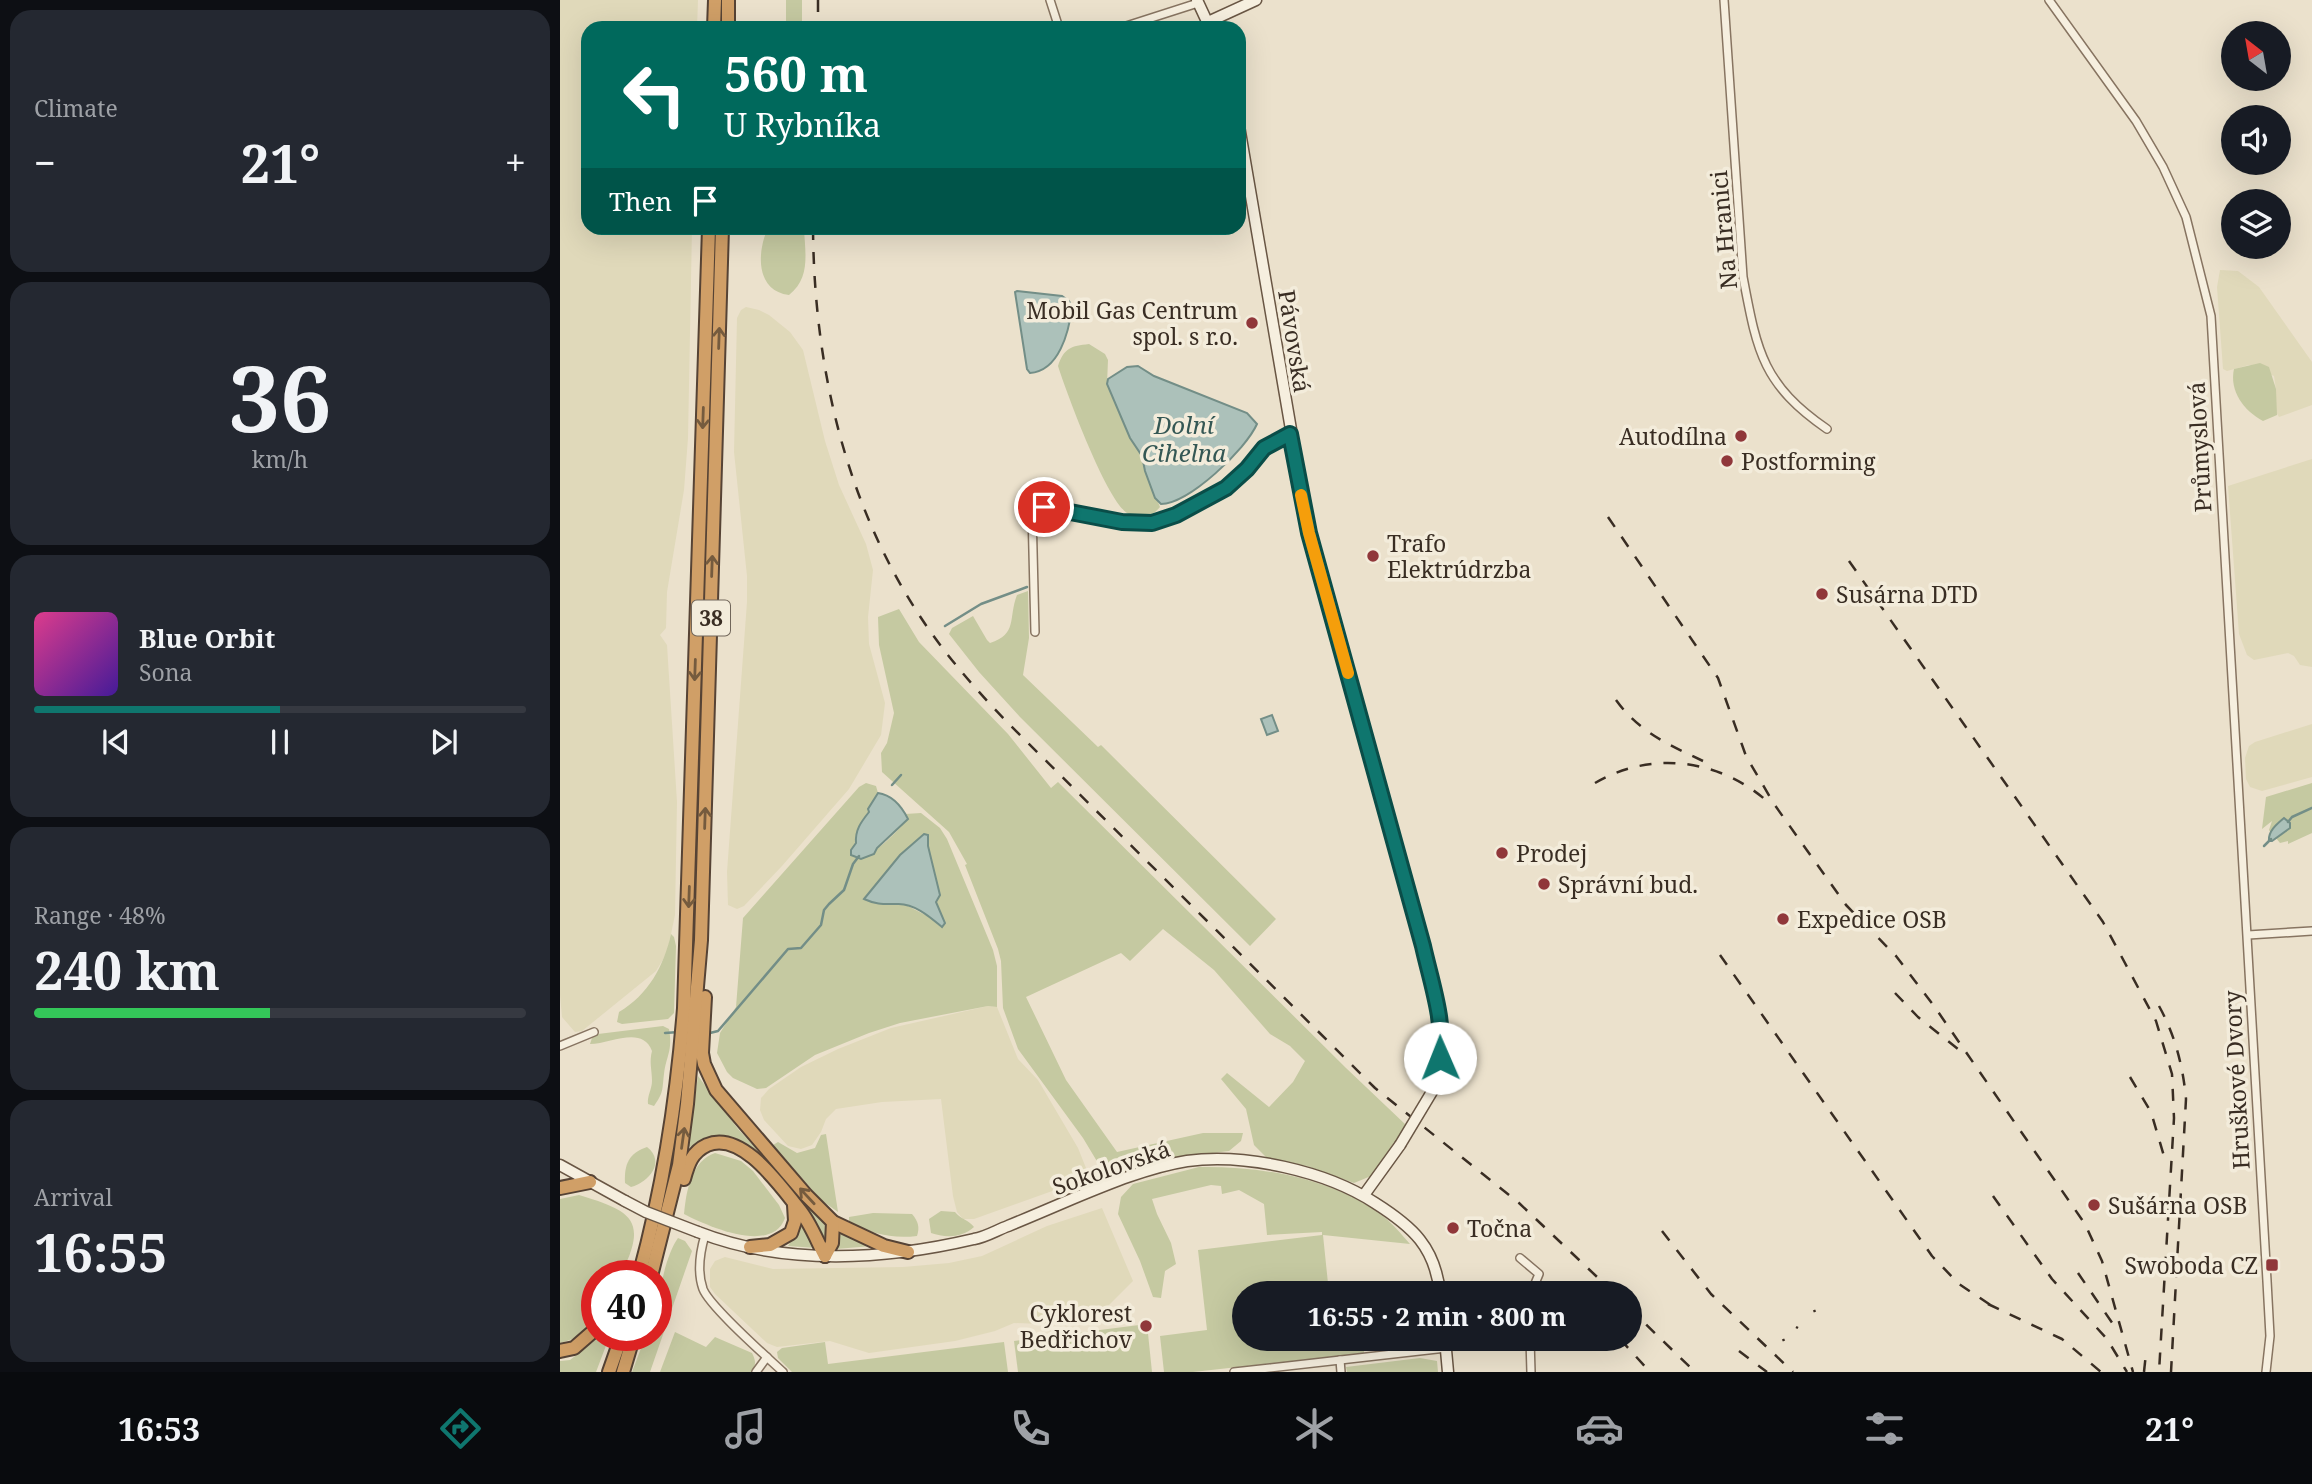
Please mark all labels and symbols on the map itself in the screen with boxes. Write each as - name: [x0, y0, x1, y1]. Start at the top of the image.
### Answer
- north arrow: [2221, 21, 2291, 91]
- street label: Na Hranici: [1702, 169, 1744, 291]
- street label: Pávovská: [1271, 287, 1319, 395]
- place label: Mobil Gas Centrum spol. s r.o.: [1026, 294, 1238, 352]
- marker: Mobil Gas Centrum spol. s r.o.: [1244, 315, 1260, 331]
- one-way arrow: [712, 327, 725, 350]
- street label: Průmyslová: [2180, 381, 2218, 513]
- one-way arrow: [696, 406, 709, 429]
- water label: Dolní Cihelna: [1142, 408, 1226, 469]
- place label: Autodílna: [1619, 420, 1727, 452]
- marker: Autodílna: [1733, 428, 1749, 444]
- place label: Postforming: [1741, 445, 1876, 477]
- marker: Postforming: [1719, 453, 1735, 469]
- pin: [1014, 477, 1074, 537]
- place label: Trafo Elektrúdrzba: [1387, 527, 1532, 585]
- marker: Trafo Elektrúdrzba: [1365, 548, 1381, 564]
- one-way arrow: [705, 554, 719, 577]
- place label: Susárna DTD: [1836, 578, 1978, 610]
- marker: Susárna DTD: [1814, 586, 1830, 602]
- road number: 38: [692, 600, 730, 636]
- one-way arrow: [689, 658, 702, 681]
- one-way arrow: [698, 806, 711, 829]
- place label: Prodej: [1516, 837, 1587, 869]
- marker: Prodej: [1494, 845, 1510, 861]
- place label: Správní bud.: [1558, 868, 1698, 900]
- marker: Správní bud.: [1536, 876, 1552, 892]
- one-way arrow: [682, 886, 695, 909]
- place label: Expedice OSB: [1797, 903, 1947, 935]
- marker: Expedice OSB: [1775, 911, 1791, 927]
- street label: Hruškové Dvory: [2215, 990, 2257, 1170]
- position arrow: [1403, 1021, 1477, 1095]
- one-way arrow: [676, 1127, 689, 1150]
- street label: Sokolovská: [1048, 1132, 1174, 1202]
- one-way arrow: [799, 1188, 816, 1205]
- place label: Sušárna OSB: [2108, 1189, 2248, 1221]
- marker: Sušárna OSB: [2086, 1197, 2102, 1213]
- place label: Točna: [1467, 1212, 1532, 1244]
- marker: Točna: [1445, 1220, 1461, 1236]
- place label: Swoboda CZ: [2124, 1249, 2258, 1281]
- marker: Swoboda CZ: [2264, 1257, 2280, 1273]
- speed limit sign: 40: [581, 1260, 672, 1351]
- place label: Cyklorest Bedřichov: [1020, 1297, 1133, 1355]
- marker: Cyklorest Bedřichov: [1138, 1318, 1154, 1334]

